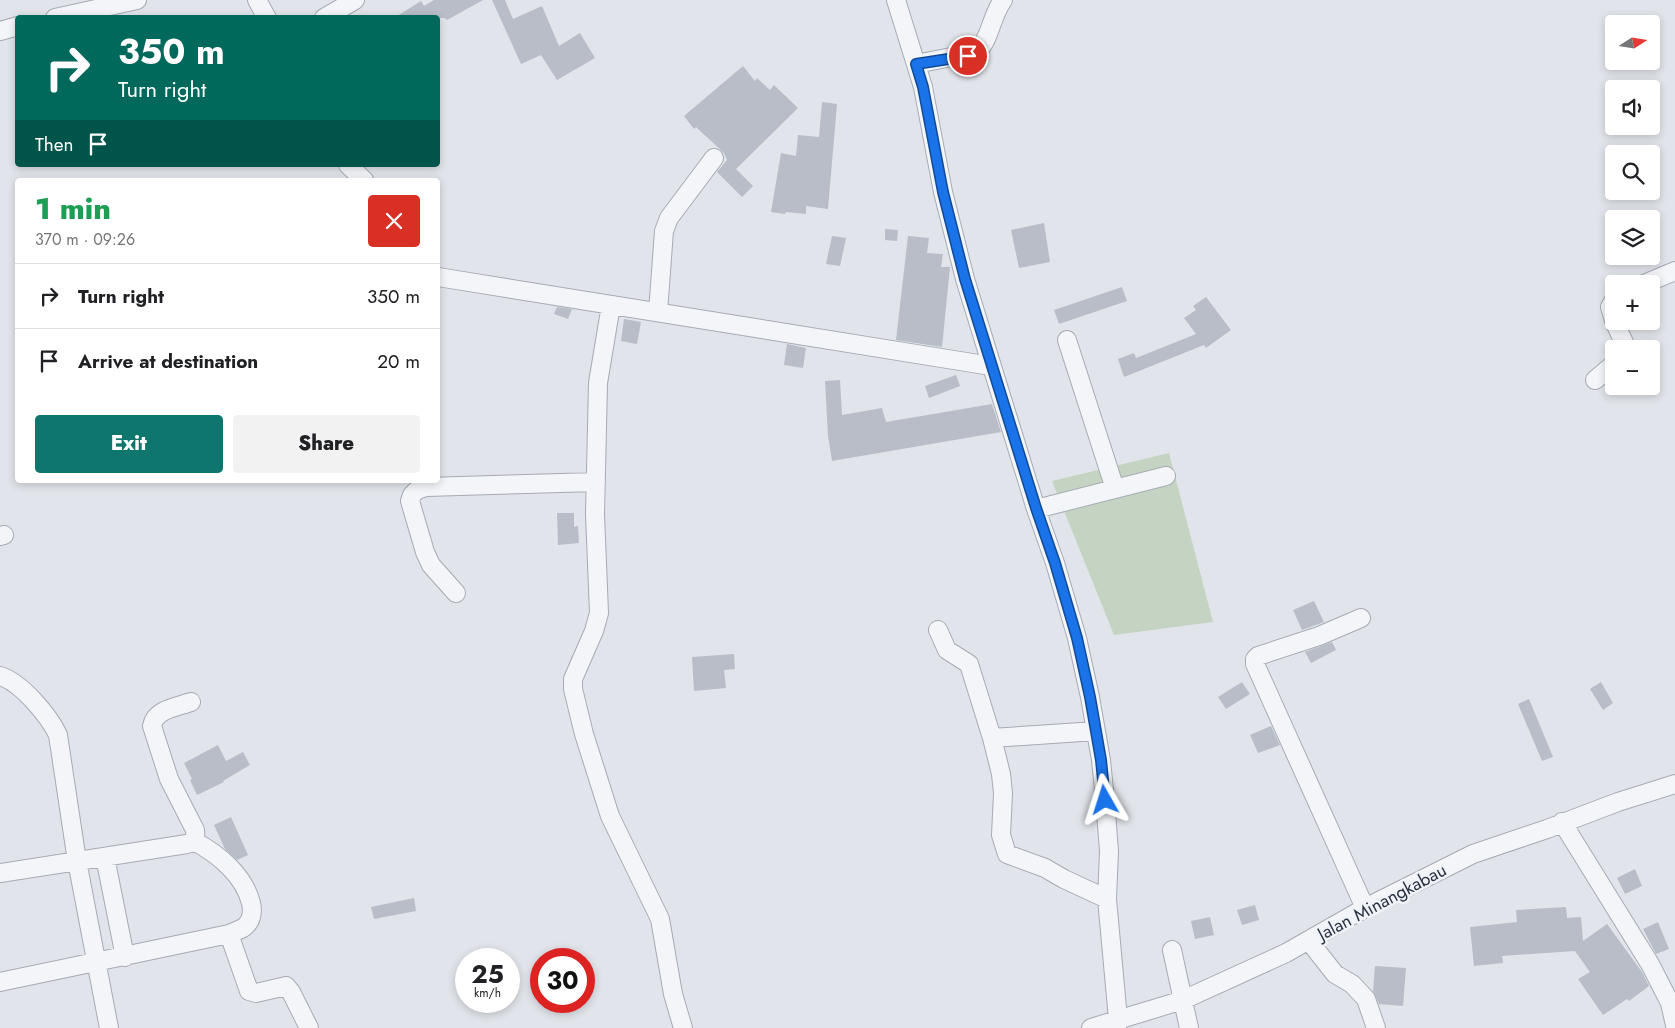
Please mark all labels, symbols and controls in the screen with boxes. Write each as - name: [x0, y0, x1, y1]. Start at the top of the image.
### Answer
- north arrow: [1605, 15, 1660, 70]
- map controls: [1605, 15, 1660, 395]
- text: 350 m: [118, 27, 225, 77]
- icon: right: [35, 35, 100, 100]
- pin: [947, 35, 989, 77]
- icon: arrive: [954, 42, 982, 70]
- text: Turn right: [118, 73, 206, 105]
- button: sound: [1605, 80, 1660, 135]
- icon: arrive: [84, 130, 112, 158]
- text: Then: [35, 131, 74, 158]
- button: search: [1605, 145, 1660, 200]
- text: 1 min: [35, 187, 111, 230]
- button: close: [368, 195, 420, 247]
- button: layers: [1605, 210, 1660, 265]
- text: 370 m · 09:26: [35, 228, 135, 251]
- button: +: [1605, 275, 1660, 330]
- icon: right: [35, 282, 63, 310]
- text: Turn right: [78, 283, 164, 310]
- text: 350 m: [367, 283, 420, 310]
- button: −: [1605, 340, 1660, 395]
- icon: arrive: [35, 347, 63, 375]
- text: Arrive at destination: [78, 348, 258, 375]
- text: 20 m: [377, 348, 420, 375]
- button: Exit: [35, 415, 223, 473]
- button: Share: [233, 415, 420, 473]
- position arrow: [1078, 773, 1130, 825]
- street label: Jalan Minangkabau: [1311, 857, 1451, 948]
- speed limit sign: 30: [530, 948, 595, 1013]
- text: 25: [471, 956, 504, 992]
- text: km/h: [474, 984, 501, 1002]

